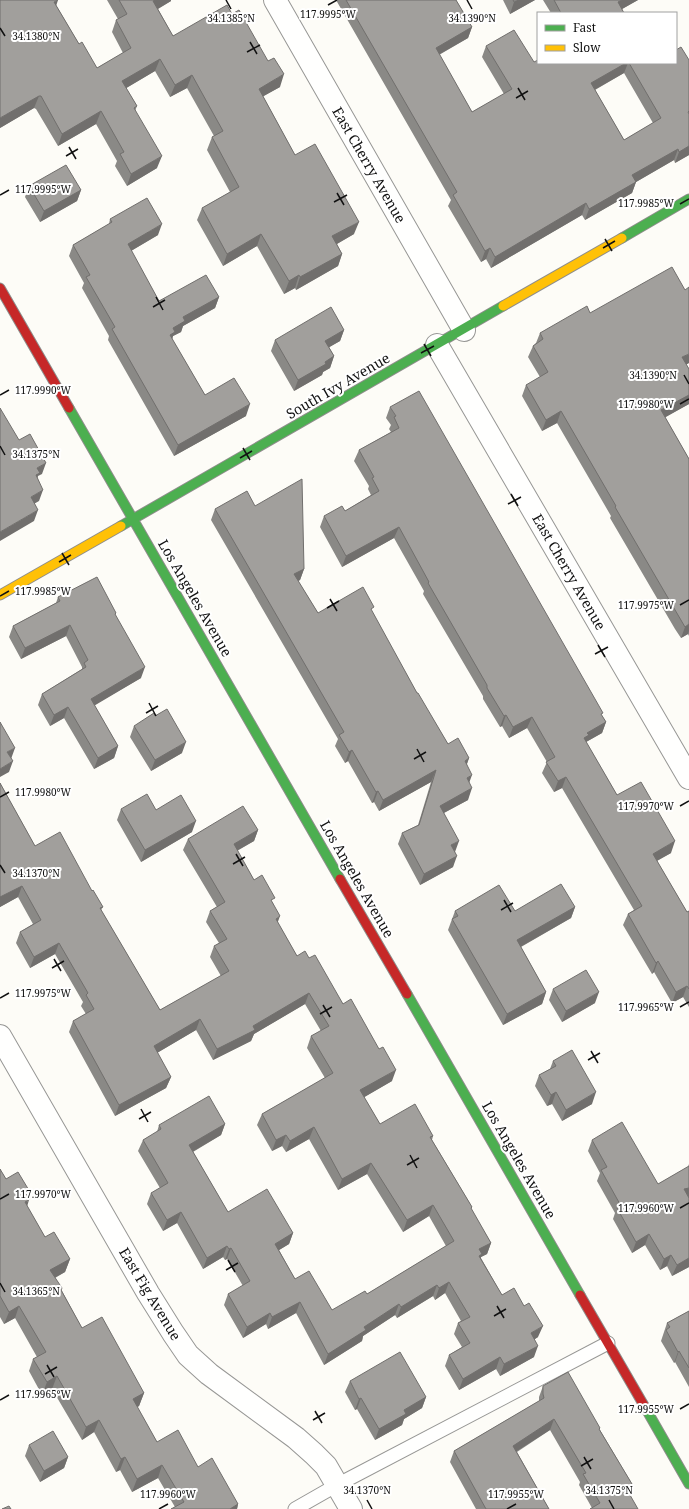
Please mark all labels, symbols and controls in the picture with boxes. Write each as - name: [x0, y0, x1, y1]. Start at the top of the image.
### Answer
- text: 117.9995°W: [300, 7, 357, 21]
- text: 34.1385°N: [207, 11, 255, 25]
- text: 34.1390°N: [448, 11, 496, 25]
- legend: [537, 12, 677, 64]
- text: Fast: [573, 19, 596, 36]
- text: 34.1380°N: [12, 29, 60, 43]
- text: Slow: [573, 39, 601, 56]
- street label: East Cherry Avenue: [328, 103, 410, 226]
- text: 117.9995°W: [15, 182, 72, 196]
- text: 117.9985°W: [618, 196, 675, 210]
- street label: South Ivy Avenue: [282, 348, 393, 423]
- text: 34.1390°N: [629, 368, 677, 382]
- text: 117.9990°W: [15, 383, 72, 397]
- text: 117.9980°W: [618, 397, 675, 411]
- text: 34.1375°N: [12, 447, 60, 461]
- street label: East Cherry Avenue: [528, 510, 610, 633]
- street label: Los Angeles Avenue: [154, 536, 237, 660]
- text: 117.9985°W: [15, 584, 72, 598]
- text: 117.9975°W: [618, 598, 675, 612]
- text: 117.9980°W: [15, 785, 72, 799]
- text: 117.9970°W: [618, 799, 675, 813]
- street label: Los Angeles Avenue: [316, 817, 399, 941]
- text: 34.1370°N: [12, 866, 60, 880]
- text: 117.9975°W: [15, 986, 72, 1000]
- text: 117.9965°W: [618, 1000, 675, 1014]
- street label: Los Angeles Avenue: [478, 1098, 561, 1222]
- text: 117.9970°W: [15, 1187, 72, 1201]
- text: 117.9960°W: [618, 1201, 675, 1215]
- street label: East Fig Avenue: [115, 1244, 186, 1344]
- text: 34.1365°N: [12, 1284, 60, 1298]
- text: 117.9965°W: [15, 1387, 72, 1401]
- text: 117.9955°W: [618, 1402, 675, 1416]
- text: 34.1370°N: [343, 1483, 391, 1497]
- text: 34.1375°N: [585, 1483, 633, 1497]
- text: 117.9960°W: [140, 1487, 197, 1501]
- text: 117.9955°W: [488, 1487, 545, 1501]

